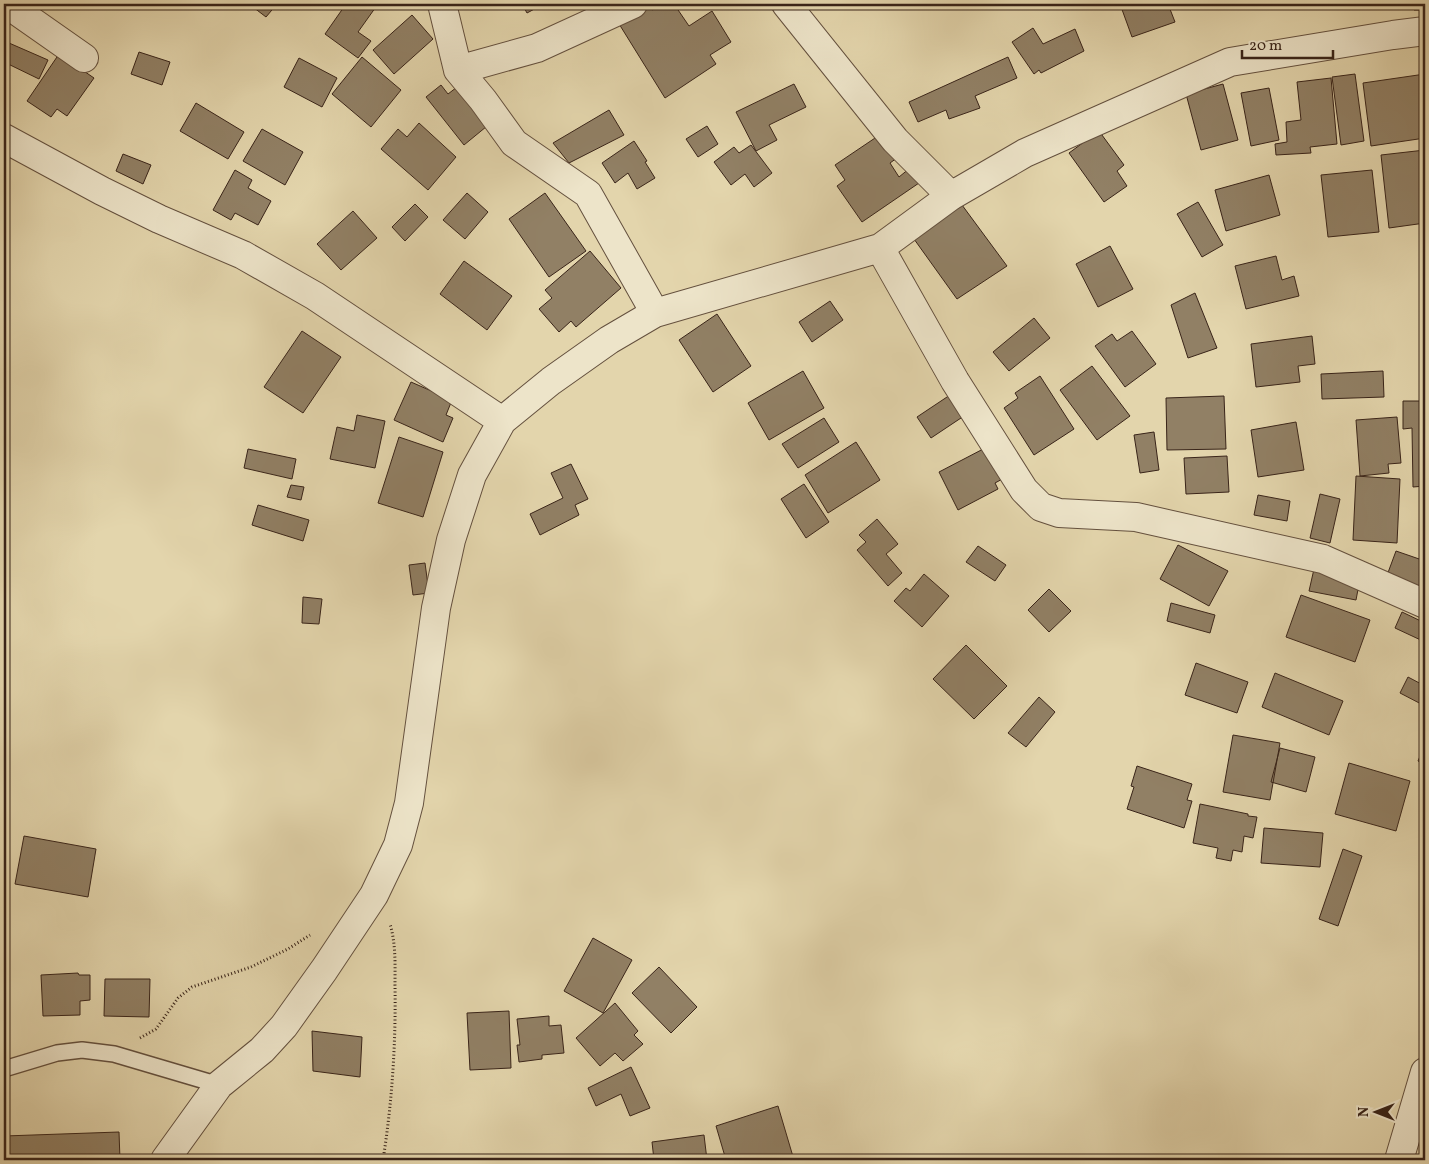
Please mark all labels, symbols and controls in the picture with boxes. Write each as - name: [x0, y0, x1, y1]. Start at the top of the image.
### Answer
- scale bar: [1242, 28, 1333, 60]
- text: 20 m: [1249, 36, 1282, 57]
- north arrow: [1352, 1086, 1402, 1136]
- text: N: [1355, 1107, 1374, 1117]

